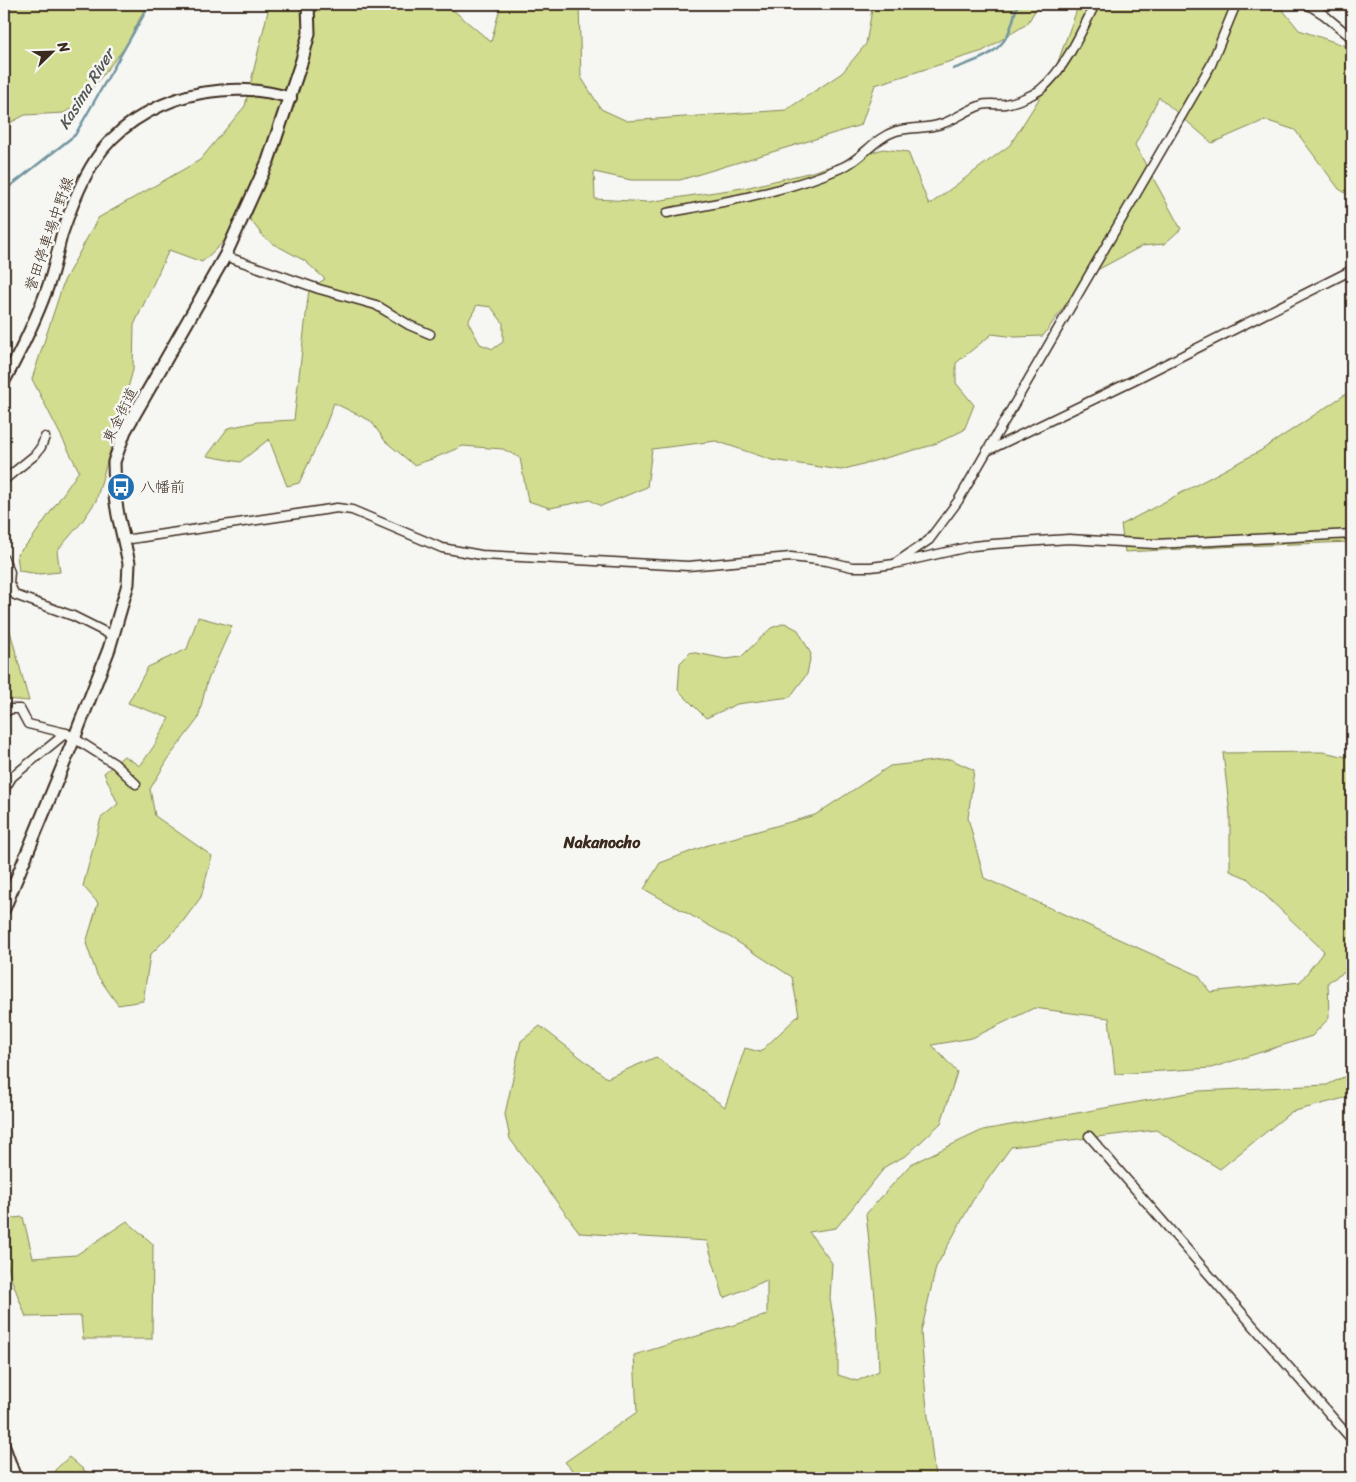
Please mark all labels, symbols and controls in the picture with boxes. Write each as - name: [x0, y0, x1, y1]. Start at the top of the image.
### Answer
- north arrow: [28, 28, 78, 78]
- text: N: [50, 37, 77, 57]
- water label: Kasima River: [50, 40, 124, 135]
- street label: 誉田停車場中野線: [17, 173, 81, 295]
- street label: 東金街道: [95, 382, 145, 448]
- bus stop icon: 八幡前: [106, 472, 136, 502]
- place label: 八幡前: [140, 474, 185, 500]
- district label: Nakanocho: [563, 828, 641, 857]

